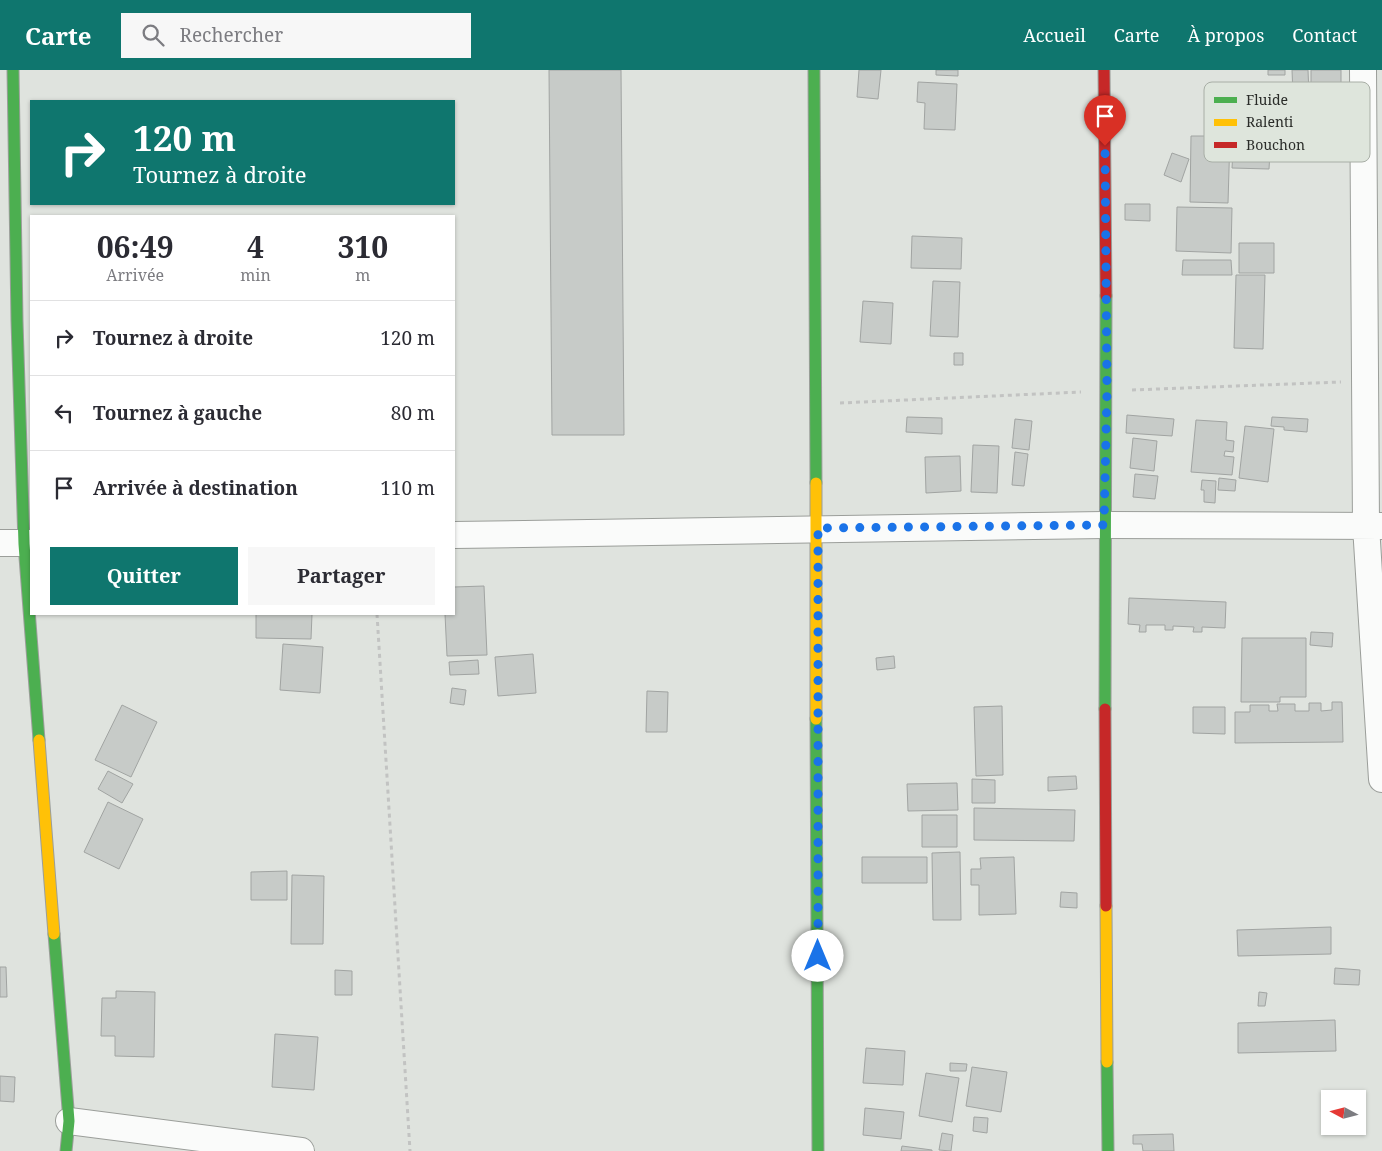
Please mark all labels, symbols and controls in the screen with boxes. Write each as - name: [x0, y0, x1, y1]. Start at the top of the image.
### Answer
- search box: [121, 13, 471, 58]
- text: Carte: [25, 19, 91, 52]
- icon: search: [139, 21, 167, 49]
- text: Rechercher: [179, 22, 283, 48]
- text: Accueil: [1023, 23, 1086, 47]
- text: Carte: [1114, 23, 1159, 47]
- text: À propos: [1187, 23, 1264, 47]
- text: Contact: [1292, 23, 1357, 47]
- legend: [1204, 82, 1370, 162]
- text: Fluide: [1246, 90, 1288, 109]
- pin: [1084, 95, 1126, 146]
- icon: arrive: [1091, 102, 1119, 130]
- text: Ralenti: [1246, 112, 1294, 131]
- text: 120 m: [133, 114, 236, 161]
- icon: right: [50, 120, 115, 185]
- text: Bouchon: [1246, 135, 1305, 154]
- text: Tournez à droite: [133, 159, 307, 189]
- text: 06:49: [97, 226, 174, 267]
- text: 4: [247, 226, 264, 267]
- text: 310: [337, 226, 388, 267]
- text: Arrivée: [106, 264, 164, 286]
- text: min: [240, 264, 271, 286]
- text: m: [355, 264, 370, 286]
- icon: right: [50, 324, 78, 352]
- text: Tournez à droite: [93, 325, 253, 351]
- text: 120 m: [380, 325, 435, 351]
- icon: left: [50, 399, 78, 427]
- text: Tournez à gauche: [93, 400, 262, 426]
- text: 80 m: [391, 400, 435, 426]
- icon: arrive: [50, 474, 78, 502]
- text: Arrivée à destination: [93, 475, 298, 501]
- text: 110 m: [380, 475, 435, 501]
- button: Quitter: [50, 547, 238, 605]
- button: Partager: [248, 547, 435, 605]
- position arrow: [791, 929, 843, 981]
- north arrow: [1321, 1090, 1366, 1135]
- map controls: [1321, 1090, 1366, 1135]

